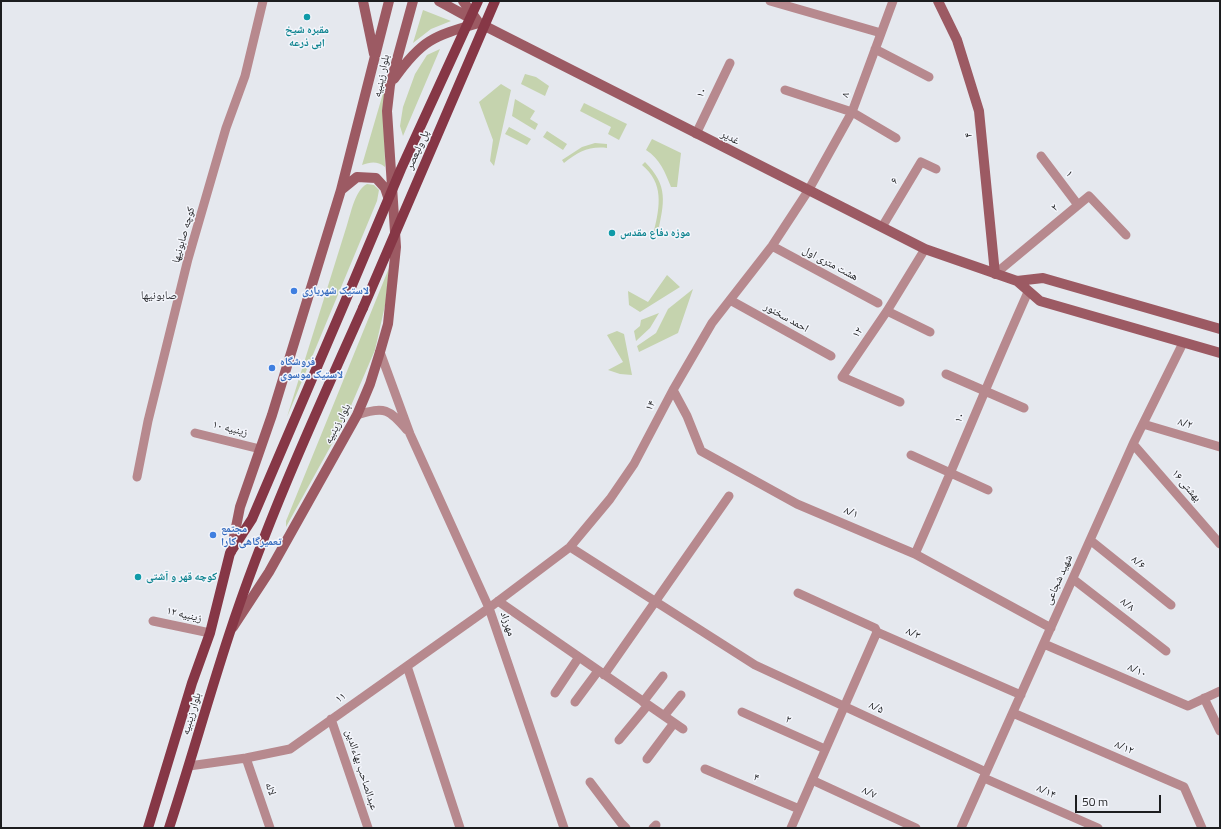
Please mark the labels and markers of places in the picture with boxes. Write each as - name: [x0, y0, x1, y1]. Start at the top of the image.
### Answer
- marker: مقبره شیخ ابی ذرعه: [302, 12, 312, 22]
- place label: مقبره شیخ ابی ذرعه: [285, 23, 329, 49]
- place label: موزه دفاع مقدس: [620, 226, 690, 240]
- marker: موزه دفاع مقدس: [607, 228, 617, 238]
- place label: لاستیک شهریاری: [302, 284, 369, 298]
- marker: لاستیک شهریاری: [289, 286, 299, 296]
- place label: فروشگاه لاستیک موسوی: [280, 355, 343, 381]
- marker: فروشگاه لاستیک موسوی: [267, 363, 277, 373]
- place label: مجتمع تعمیرگاهی کارا: [221, 522, 282, 548]
- marker: مجتمع تعمیرگاهی کارا: [208, 530, 218, 540]
- place label: کوچه قهر و آشتی: [146, 570, 217, 584]
- marker: کوچه قهر و آشتی: [133, 572, 143, 582]

